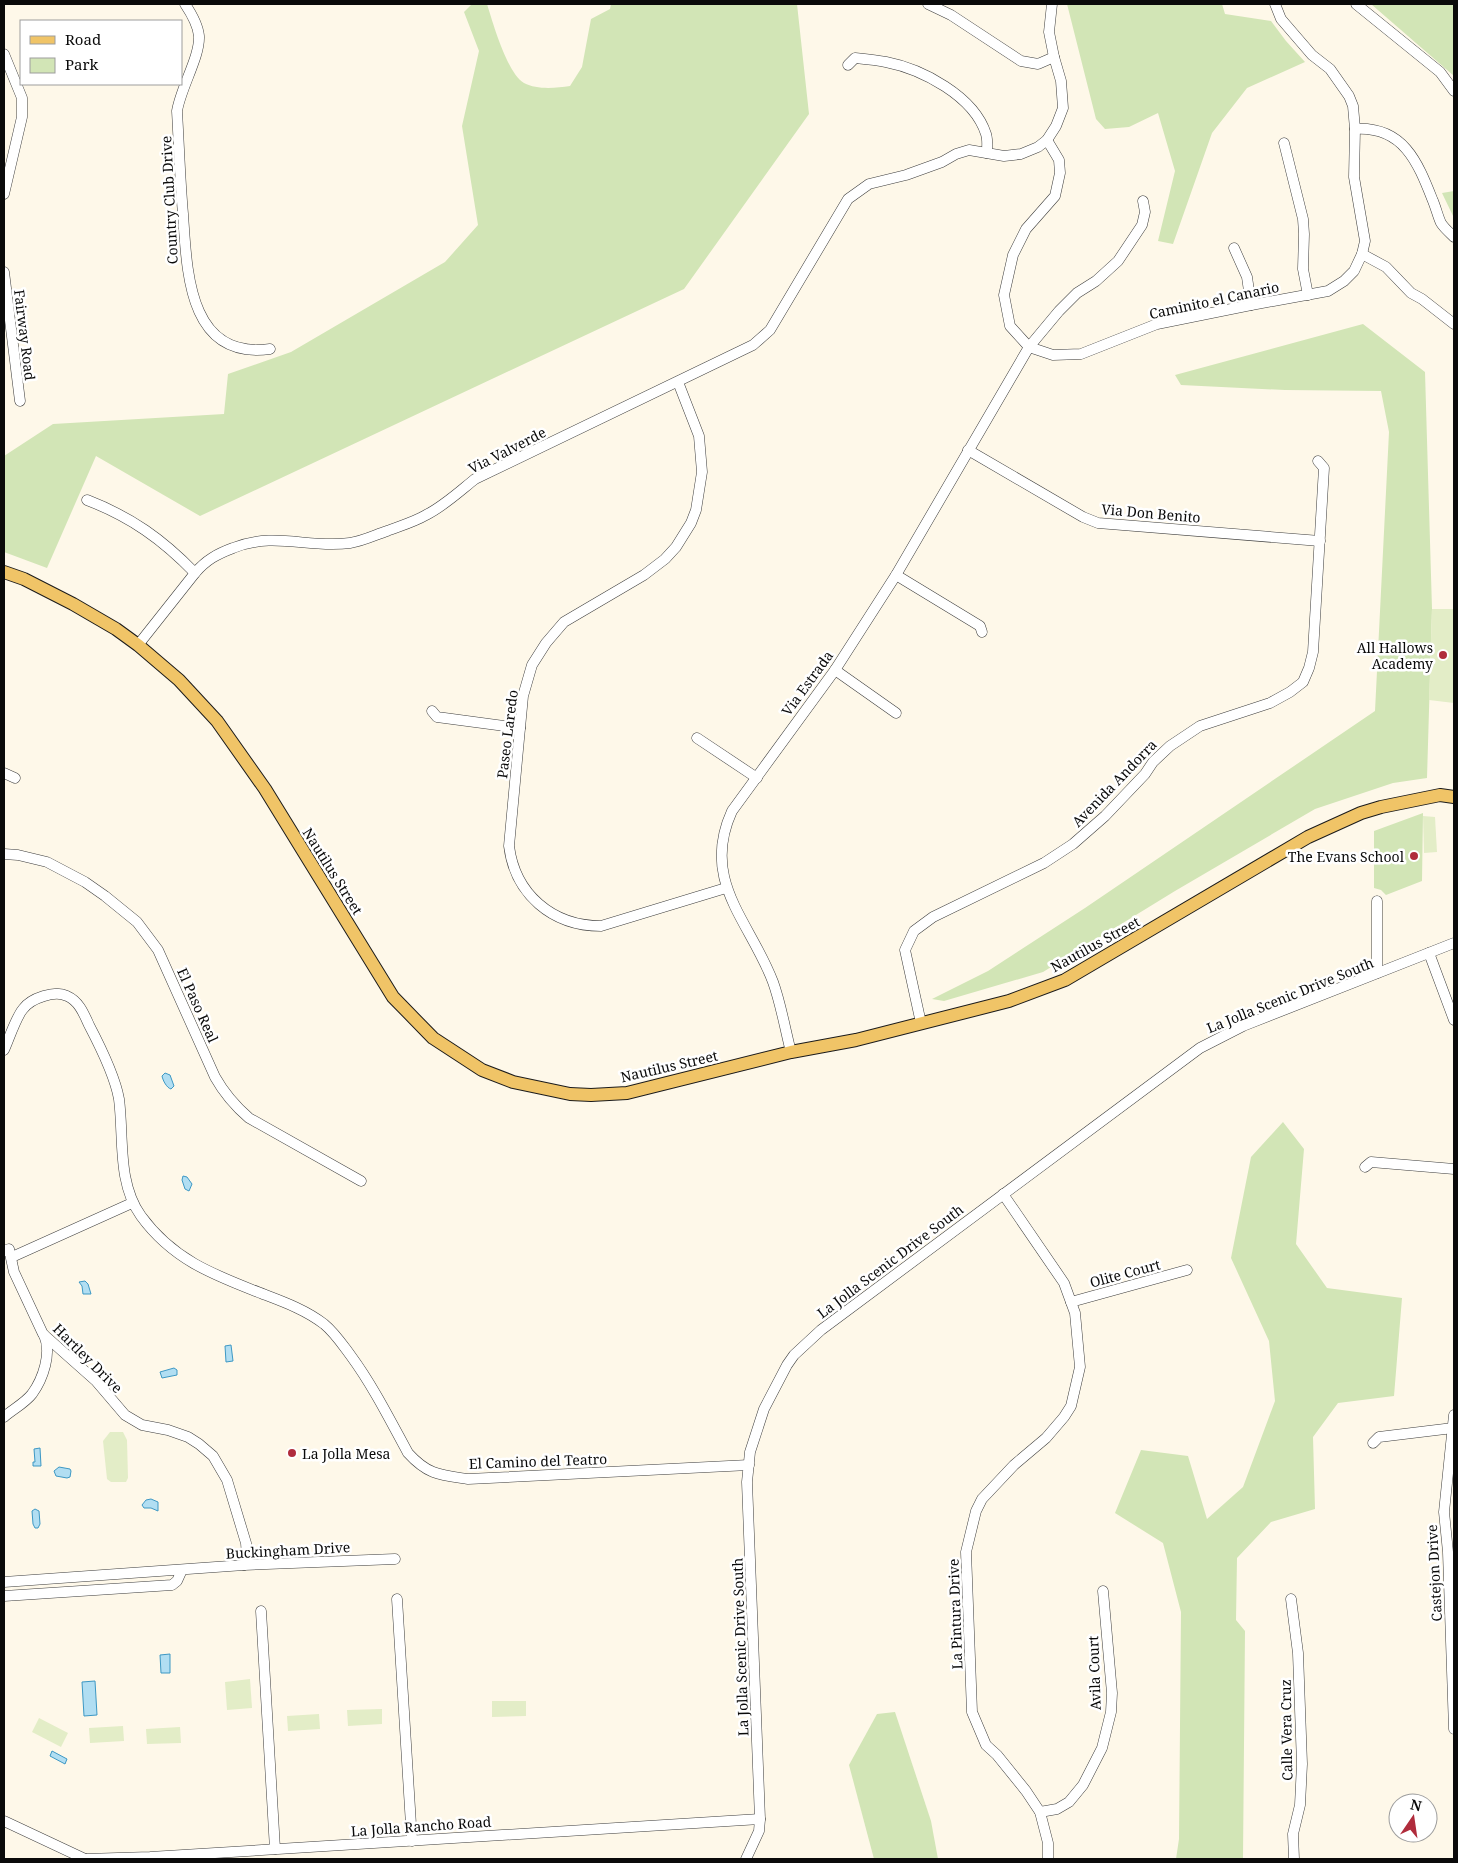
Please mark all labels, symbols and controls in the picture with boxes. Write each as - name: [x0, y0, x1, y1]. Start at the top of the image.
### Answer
- legend: [20, 20, 182, 85]
- text: Road: [65, 29, 101, 49]
- text: Park: [65, 54, 99, 74]
- street label: Country Club Drive: [156, 135, 182, 265]
- street label: Caminito el Canario: [1147, 277, 1281, 323]
- street label: Fairway Road: [10, 288, 40, 382]
- street label: Via Valverde: [465, 422, 549, 478]
- street label: Via Don Benito: [1101, 499, 1201, 527]
- place label: All Hallows Academy: [1357, 638, 1433, 673]
- street label: Via Estrada: [777, 647, 837, 719]
- marker: All Hallows Academy: [1437, 649, 1449, 661]
- street label: Paseo Laredo: [492, 689, 522, 779]
- street label: Avenida Andorra: [1067, 735, 1161, 831]
- street label: Nautilus Street: [299, 824, 367, 918]
- place label: The Evans School: [1288, 847, 1405, 866]
- marker: The Evans School: [1408, 850, 1420, 862]
- street label: Nautilus Street: [1047, 912, 1143, 976]
- street label: La Jolla Scenic Drive South: [1204, 953, 1376, 1037]
- street label: El Paso Real: [173, 965, 223, 1046]
- street label: Nautilus Street: [619, 1046, 719, 1086]
- street label: La Jolla Scenic Drive South: [813, 1200, 967, 1322]
- street label: Olite Court: [1088, 1254, 1162, 1292]
- street label: Hartley Drive: [49, 1319, 127, 1397]
- place label: La Jolla Mesa: [302, 1444, 390, 1463]
- marker: La Jolla Mesa: [286, 1447, 298, 1459]
- street label: El Camino del Teatro: [468, 1449, 608, 1473]
- street label: Castejon Drive: [1422, 1524, 1446, 1622]
- street label: Buckingham Drive: [225, 1537, 351, 1563]
- street label: La Jolla Scenic Drive South: [727, 1557, 753, 1737]
- street label: La Pintura Drive: [944, 1558, 966, 1670]
- street label: Avila Court: [1083, 1635, 1105, 1711]
- street label: Calle Vera Cruz: [1276, 1679, 1296, 1781]
- north arrow: [1388, 1793, 1438, 1843]
- text: N: [1409, 1794, 1424, 1815]
- street label: La Jolla Rancho Road: [350, 1812, 492, 1840]

